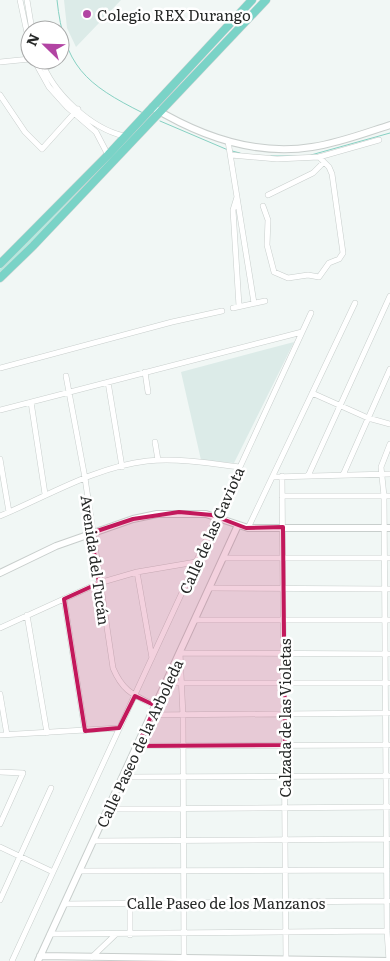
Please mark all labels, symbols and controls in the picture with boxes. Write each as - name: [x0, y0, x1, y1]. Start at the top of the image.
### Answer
- place label: Colegio REX Durango: [97, 3, 251, 26]
- marker: Colegio REX Durango: [81, 8, 93, 20]
- north arrow: [20, 20, 70, 70]
- text: N: [21, 30, 44, 49]
- street label: Calle de las Gaviota: [173, 462, 250, 597]
- street label: Avenida del Tucán: [75, 493, 117, 627]
- street label: Calzada de las Violetas: [273, 638, 296, 798]
- street label: Calle Paseo de la Arboleda: [90, 654, 189, 831]
- street label: Calle Paseo de los Manzanos: [127, 891, 325, 914]

